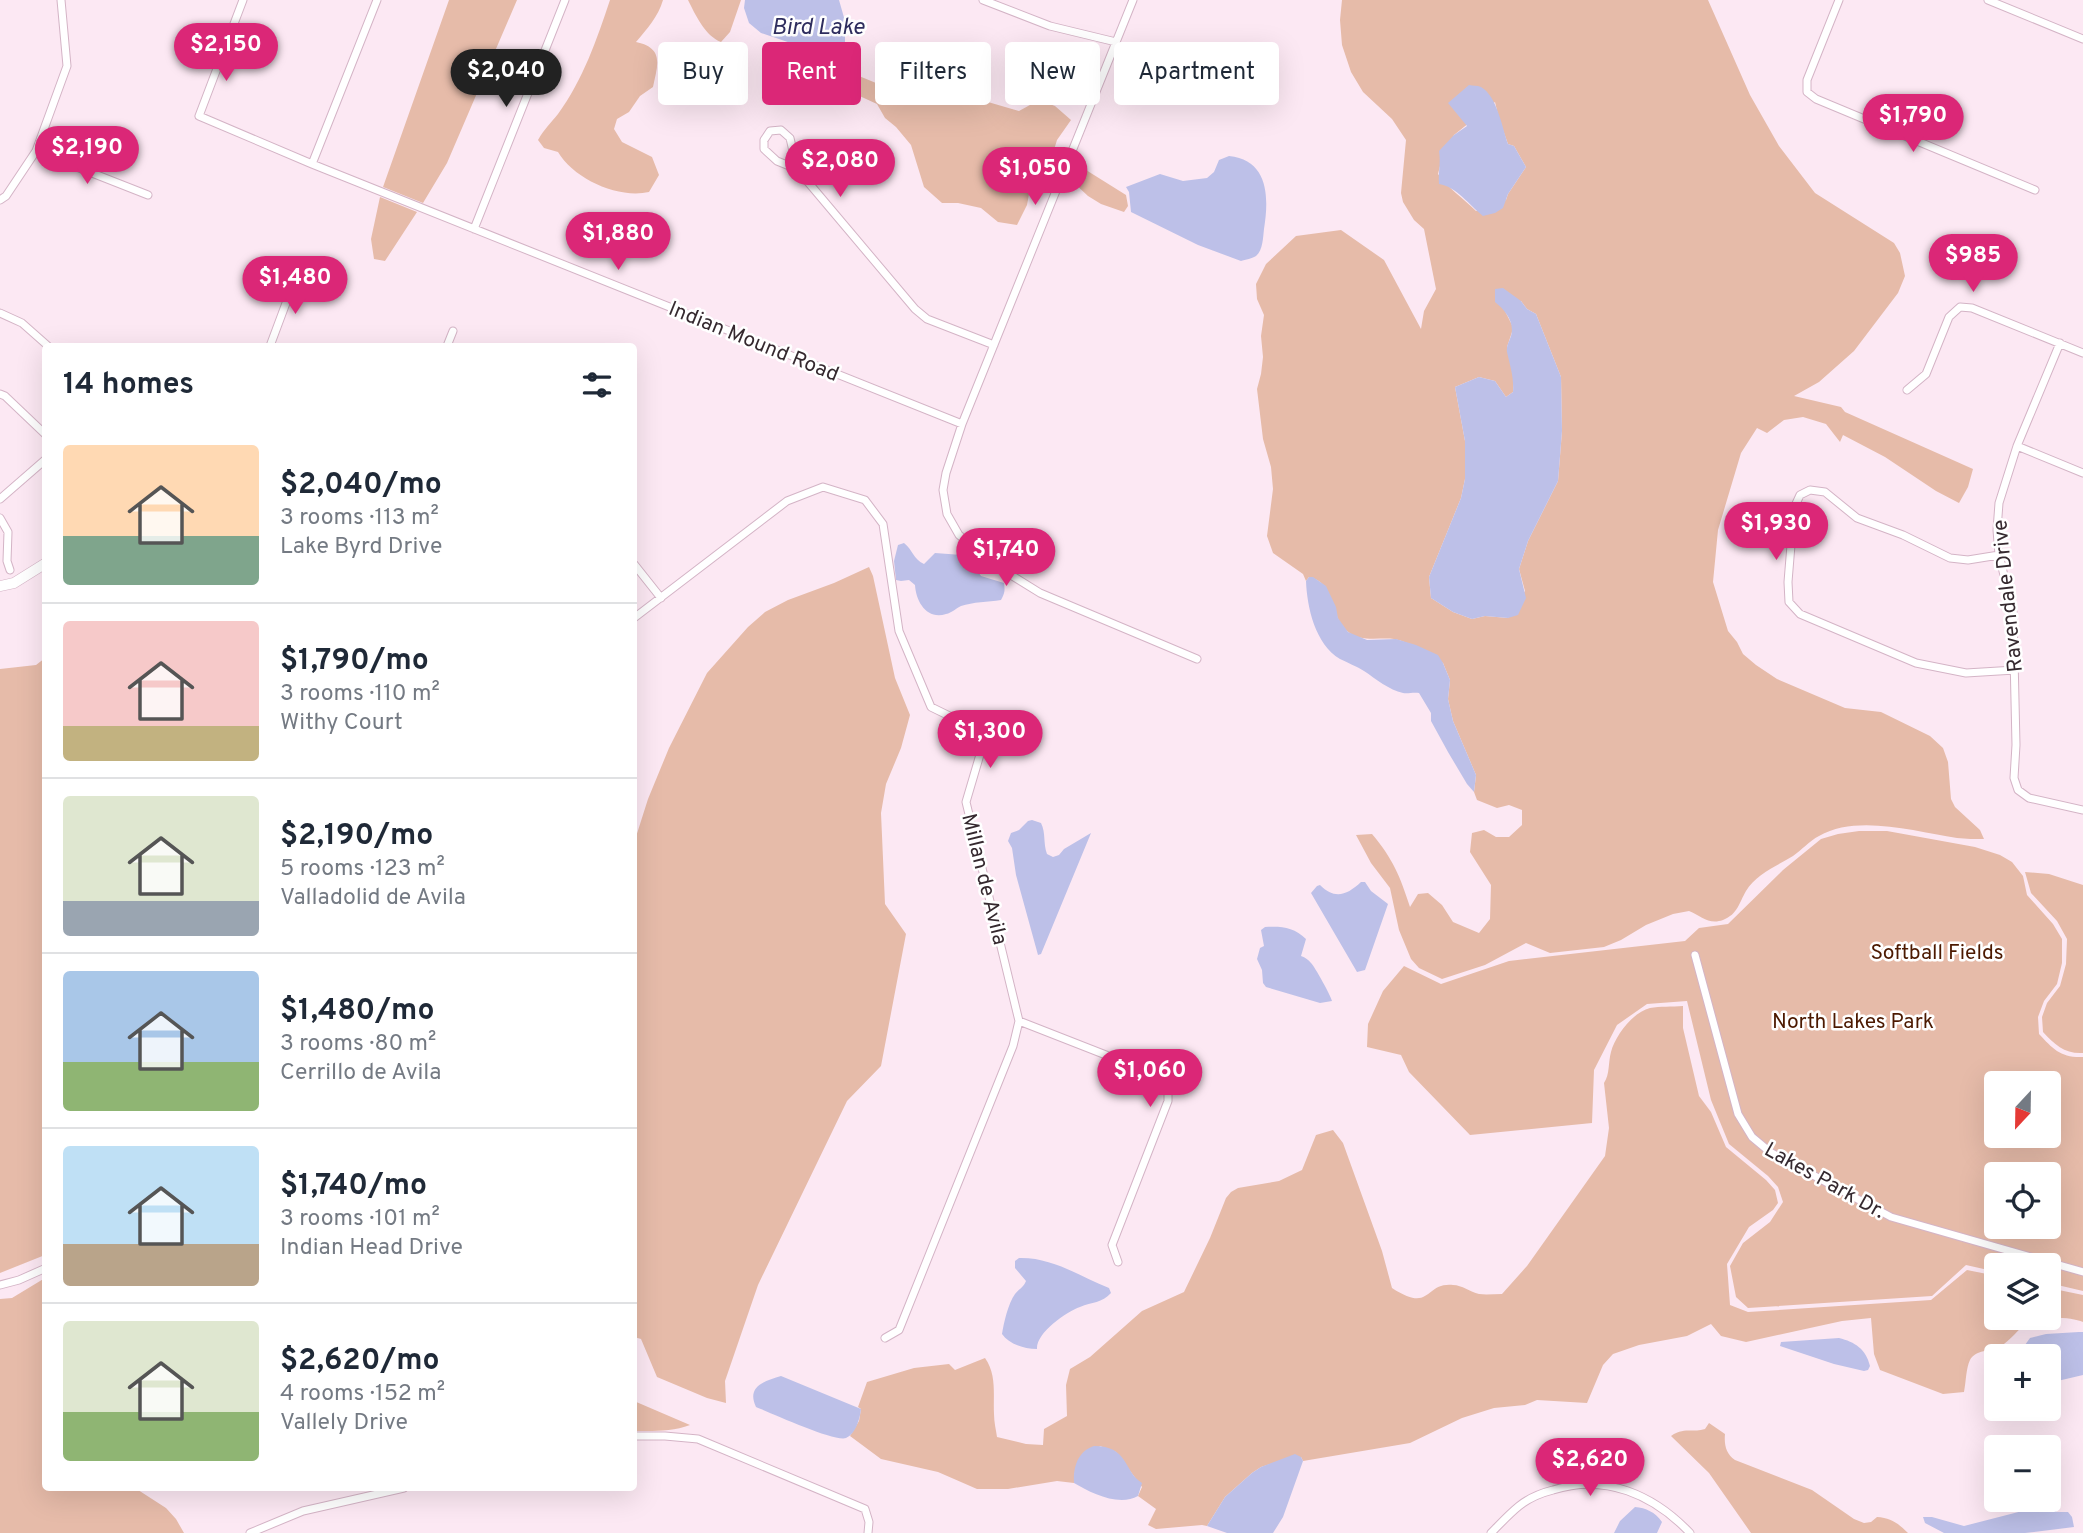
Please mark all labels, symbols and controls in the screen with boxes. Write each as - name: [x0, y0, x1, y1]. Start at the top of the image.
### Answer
- water label: Bird Lake: [772, 14, 866, 43]
- pin: $2,150: [169, 24, 283, 83]
- text: $2,150: [190, 31, 262, 60]
- chip: Buy: [658, 42, 748, 105]
- chip: Rent: [762, 42, 861, 105]
- chip: Filters: [875, 42, 991, 105]
- chip: New: [1005, 42, 1100, 105]
- chip: Apartment: [1114, 42, 1279, 105]
- pin: $2,040: [449, 50, 563, 109]
- text: $2,040: [467, 57, 545, 86]
- pin: $1,790: [1856, 94, 1970, 154]
- text: $1,790: [1879, 102, 1947, 131]
- pin: $2,190: [30, 127, 144, 186]
- text: $2,190: [51, 134, 123, 163]
- pin: $2,080: [783, 140, 897, 199]
- text: $2,080: [801, 147, 879, 176]
- pin: $1,050: [978, 148, 1092, 207]
- text: $1,050: [998, 155, 1072, 184]
- pin: $1,880: [561, 212, 675, 272]
- text: $1,880: [582, 220, 654, 249]
- pin: $985: [1932, 234, 2014, 294]
- text: $985: [1945, 242, 2001, 271]
- pin: $1,480: [238, 256, 352, 316]
- text: $1,480: [258, 264, 332, 293]
- street label: Indian Mound Road: [664, 296, 843, 389]
- icon: filters: [578, 366, 616, 404]
- text: 14 homes: [63, 367, 194, 404]
- text: $2,040/mo: [280, 467, 442, 504]
- icon: home: [119, 473, 203, 557]
- pin: $1,930: [1719, 503, 1833, 562]
- text: 3 rooms · 113 m²: [280, 504, 439, 533]
- text: $1,930: [1740, 510, 1812, 539]
- street label: Ravendale Drive: [1987, 518, 2030, 674]
- pin: $1,740: [949, 528, 1063, 588]
- text: Lake Byrd Drive: [280, 533, 442, 562]
- text: $1,740: [972, 536, 1040, 565]
- text: $1,790/mo: [280, 643, 429, 680]
- icon: home: [119, 649, 203, 733]
- text: 3 rooms · 110 m²: [280, 680, 440, 709]
- text: Withy Court: [280, 709, 403, 738]
- pin: $1,300: [933, 710, 1047, 770]
- text: $1,300: [954, 718, 1026, 747]
- street label: Millan de Avila: [954, 811, 1013, 948]
- text: $2,190/mo: [280, 818, 433, 855]
- icon: home: [119, 824, 203, 908]
- text: 5 rooms · 123 m²: [280, 855, 445, 884]
- text: Valladolid de Avila: [280, 884, 466, 913]
- park label: Softball Fields: [1870, 940, 2004, 967]
- text: $1,480/mo: [280, 993, 434, 1030]
- icon: home: [119, 999, 203, 1083]
- park label: North Lakes Park: [1772, 1009, 1934, 1036]
- text: 3 rooms · 80 m²: [280, 1030, 436, 1059]
- pin: $1,060: [1093, 1050, 1207, 1109]
- text: $1,060: [1113, 1057, 1187, 1086]
- text: Cerrillo de Avila: [280, 1059, 441, 1088]
- north arrow: [1984, 1071, 2062, 1148]
- map controls: [1984, 1071, 2061, 1512]
- street label: Lakes Park Dr.: [1759, 1137, 1889, 1226]
- button: locate: [1984, 1162, 2061, 1239]
- text: $1,740/mo: [280, 1168, 427, 1205]
- icon: home: [119, 1174, 203, 1258]
- text: 3 rooms · 101 m²: [280, 1205, 440, 1234]
- text: Indian Head Drive: [280, 1234, 463, 1263]
- button: layers: [1984, 1253, 2061, 1330]
- text: $2,620/mo: [280, 1343, 440, 1380]
- button: +: [1984, 1344, 2061, 1421]
- icon: home: [119, 1349, 203, 1433]
- text: 4 rooms · 152 m²: [280, 1380, 445, 1409]
- text: Vallely Drive: [280, 1409, 408, 1438]
- button: −: [1984, 1435, 2061, 1512]
- pin: $2,620: [1533, 1438, 1647, 1498]
- text: $2,620: [1552, 1446, 1629, 1475]

